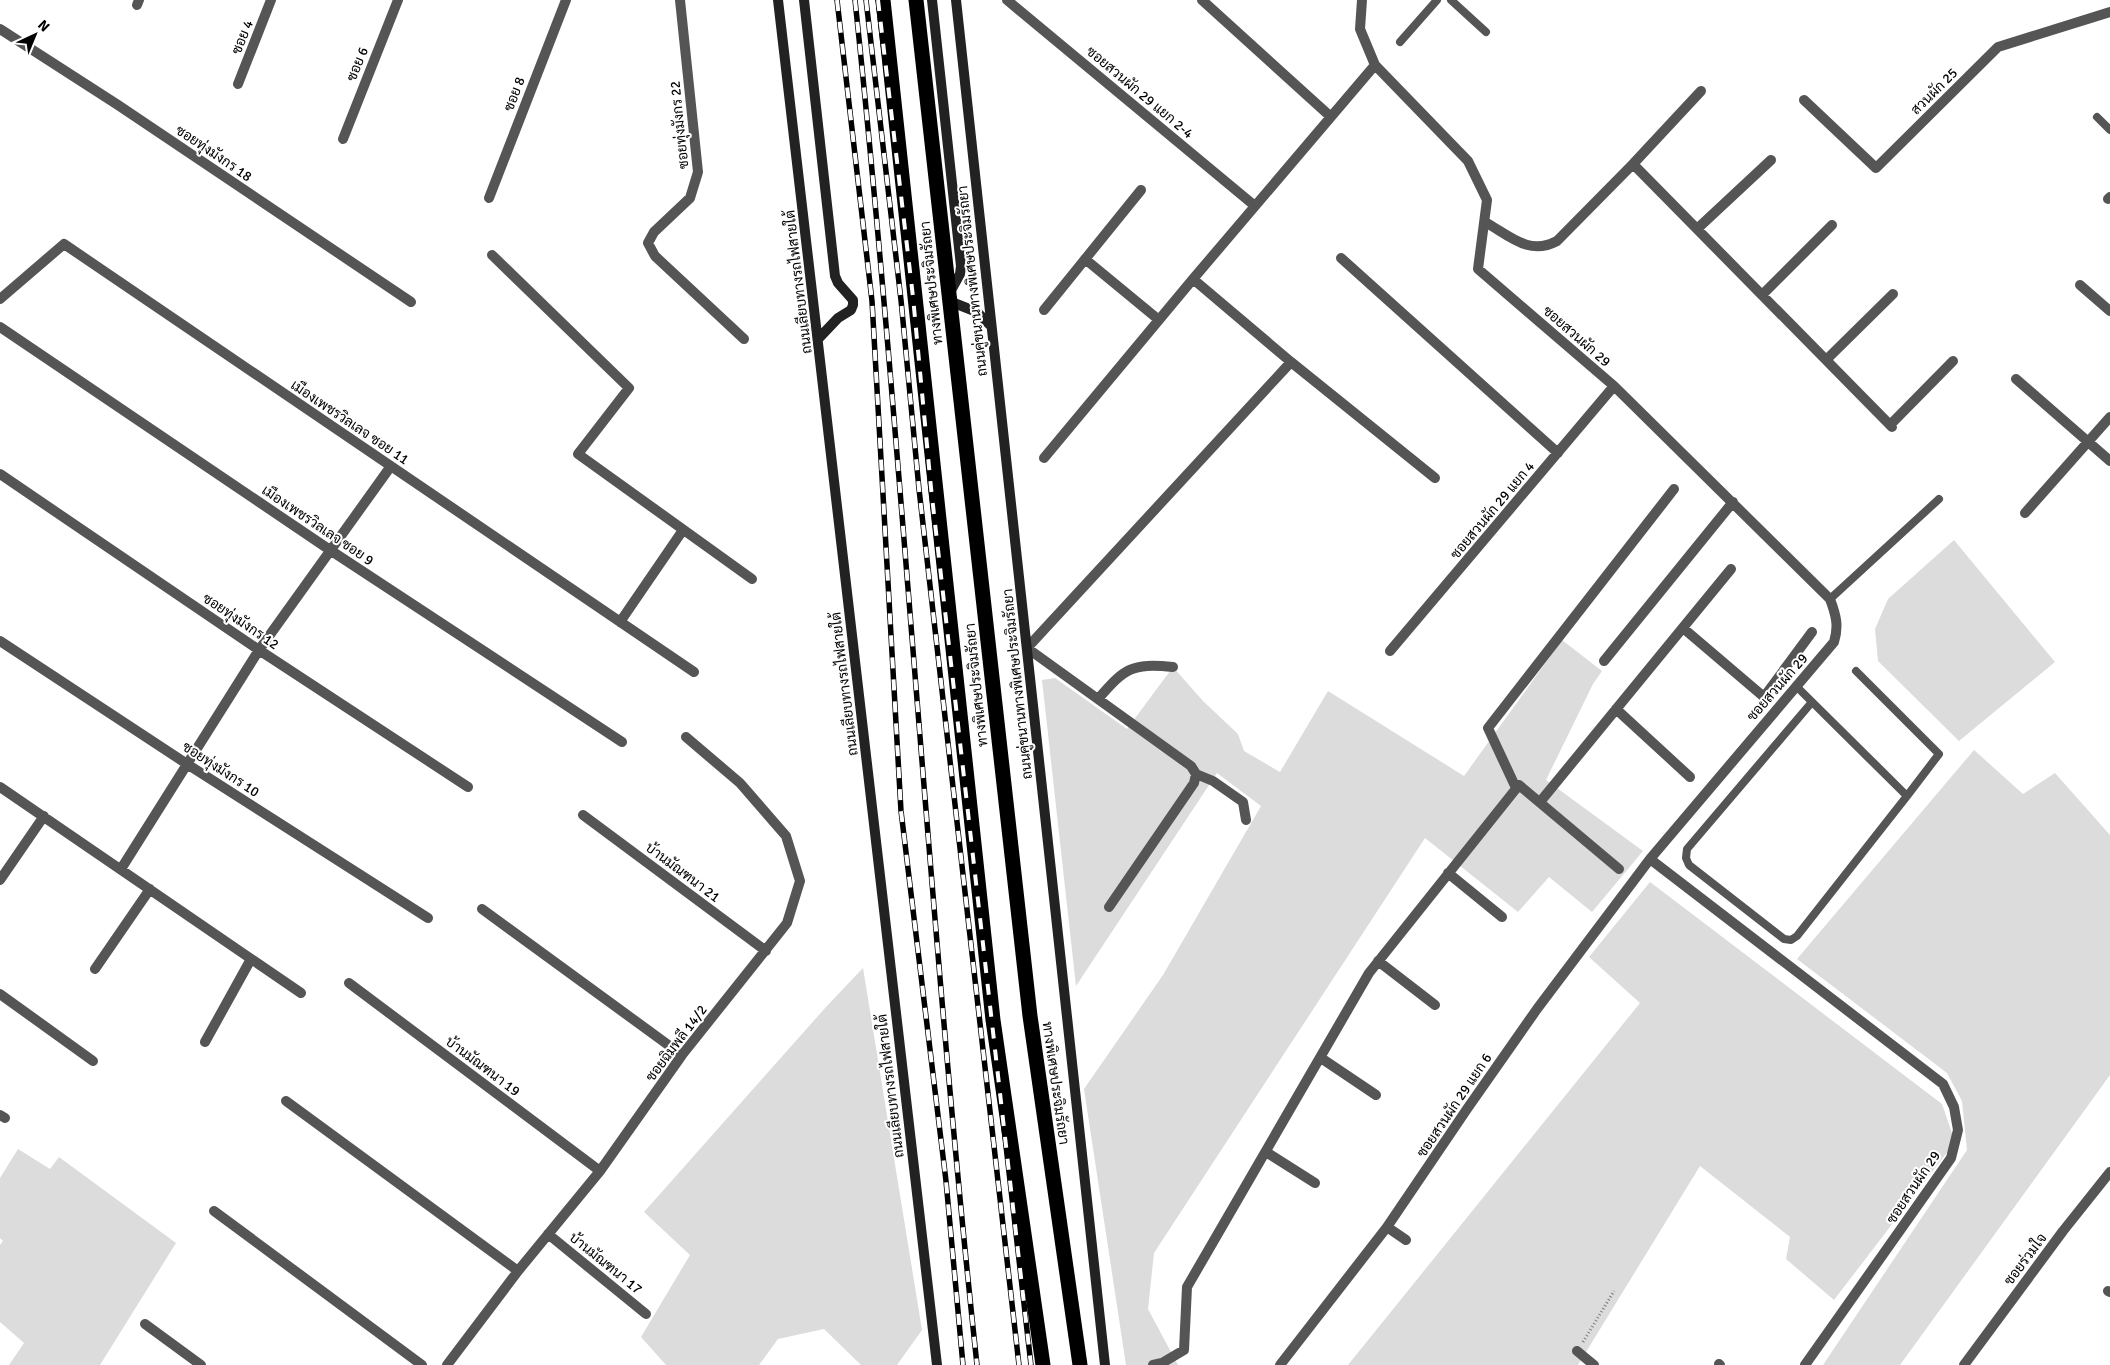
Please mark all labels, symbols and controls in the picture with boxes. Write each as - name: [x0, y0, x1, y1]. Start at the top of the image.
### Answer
- north arrow: [10, 10, 60, 60]
- text: N: [34, 17, 53, 36]
- street label: ซอย 4: [228, 17, 257, 57]
- street label: ซอยสวนผัก 29 แยก 2-4: [1083, 43, 1197, 142]
- street label: ซอย 6: [343, 45, 372, 84]
- street label: สวนผัก 25: [1907, 64, 1961, 118]
- street label: ซอย 8: [500, 75, 529, 114]
- street label: ซอยทุ่งมังกร 22: [666, 80, 694, 170]
- street label: ซอยทุ่งมังกร 18: [172, 122, 255, 186]
- street label: ถนนคู่ขนานทางพิเศษประจิมรัถยา: [954, 185, 992, 377]
- street label: ถนนเลียบทางรถไฟสายใต้: [780, 208, 816, 355]
- street label: ทางพิเศษประจิมรัถยา: [917, 220, 946, 346]
- street label: ซอยสวนผัก 29: [1539, 302, 1614, 370]
- street label: เมืองเพชรวิลเลจ ซอย 11: [287, 376, 413, 468]
- street label: ซอยสวนผัก 29 แยก 4: [1447, 458, 1538, 562]
- street label: เมืองเพชรวิลเลจ ซอย 9: [259, 481, 377, 569]
- street label: ถนนคู่ขนานทางพิเศษประจิมรัถยา: [999, 588, 1037, 780]
- street label: ซอยทุ่งมังกร 12: [199, 590, 282, 654]
- street label: ถนนเลียบทางรถไฟสายใต้: [826, 610, 862, 757]
- street label: ทางพิเศษประจิมรัถยา: [962, 622, 991, 748]
- street label: ซอยสวนผัก 29: [1743, 650, 1811, 725]
- street label: ซอยทุ่งมังกร 10: [178, 738, 262, 801]
- street label: บ้านมัณฑนา 21: [642, 838, 724, 906]
- street label: ซอยฉิมพลี 14/2: [641, 1001, 711, 1085]
- street label: ถนนเลียบทางรถไฟสายใต้: [872, 1012, 908, 1159]
- street label: ทางพิเศษประจิมรัถยา: [1038, 1020, 1073, 1146]
- street label: บ้านมัณฑนา 19: [442, 1032, 524, 1100]
- street label: ซอยสวนผัก 29 แยก 6: [1413, 1050, 1496, 1161]
- street label: ซอยสวนผัก 29: [1883, 1148, 1944, 1227]
- street label: บ้านมัณฑนา 17: [566, 1228, 646, 1298]
- street label: ซอยร่วมใจ: [2000, 1230, 2050, 1289]

